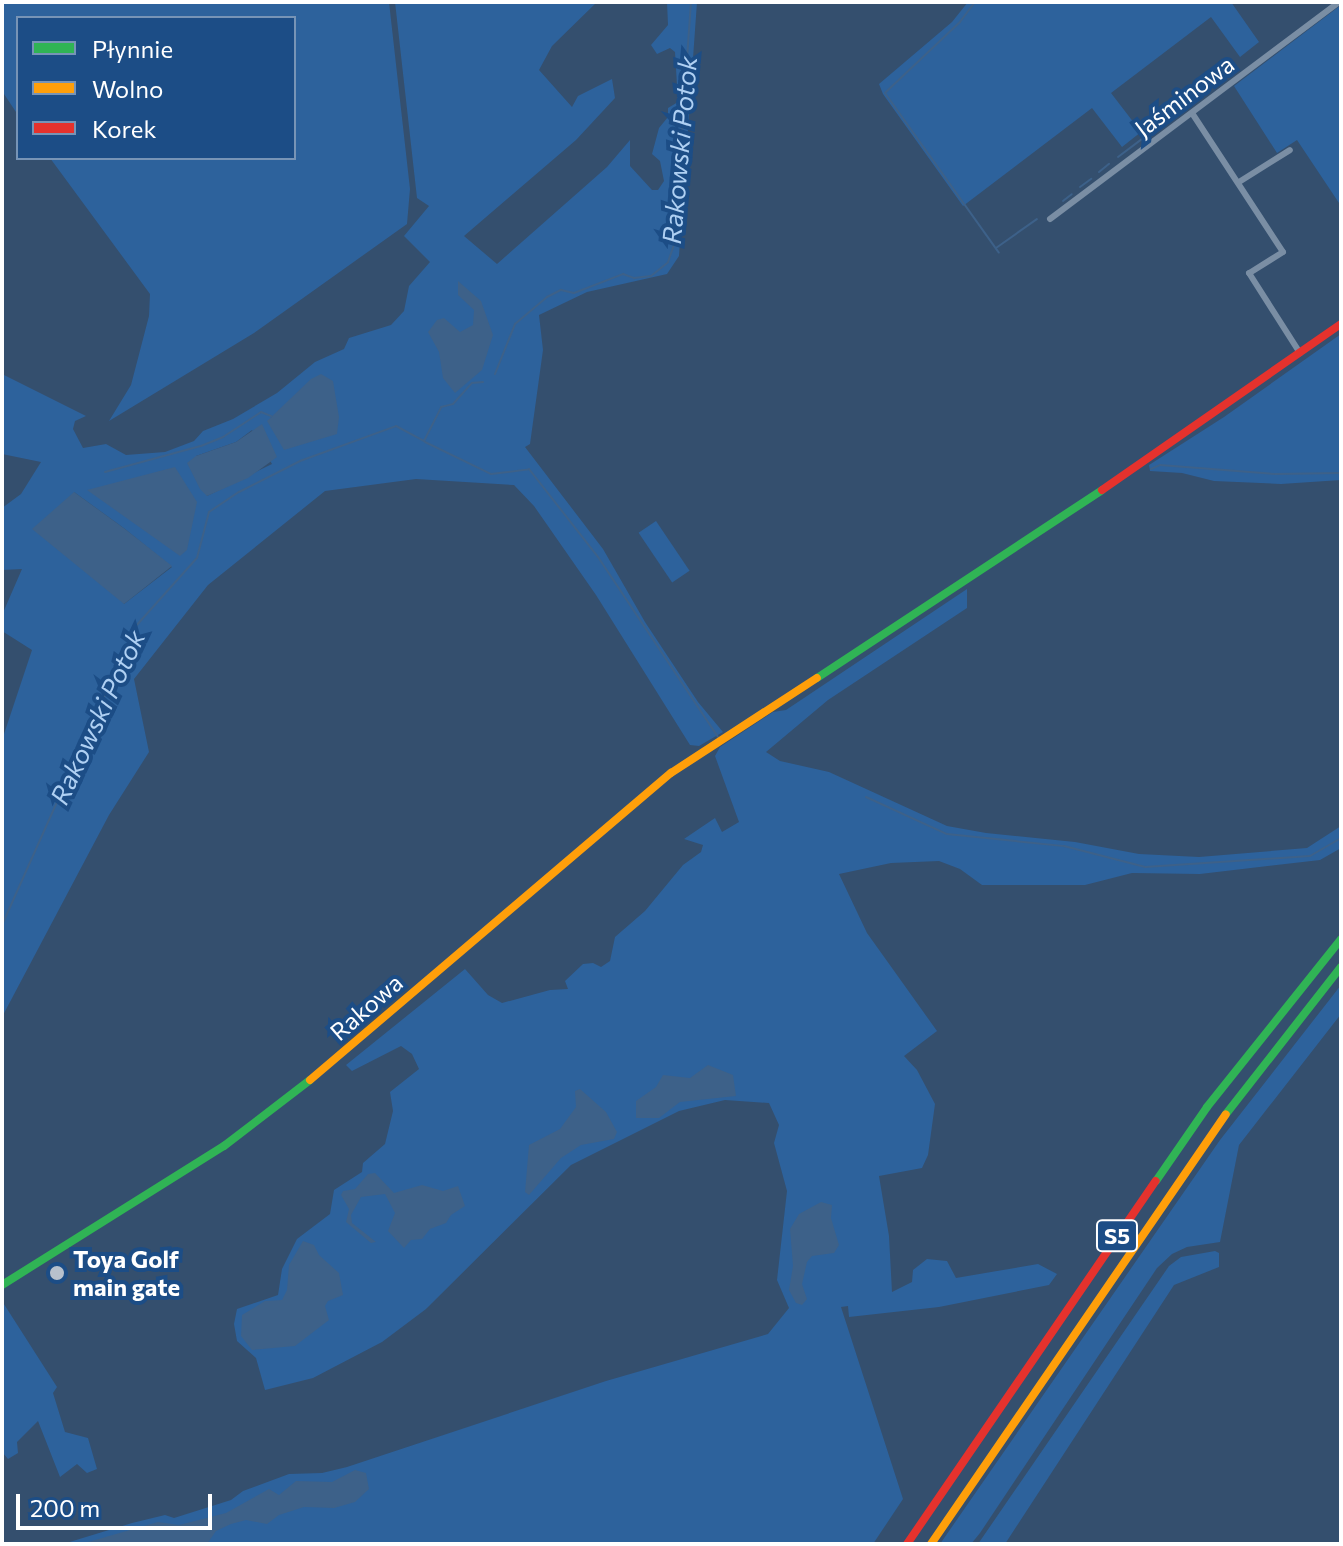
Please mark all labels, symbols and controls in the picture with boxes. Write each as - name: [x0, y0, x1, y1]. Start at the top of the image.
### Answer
- legend: [16, 16, 296, 160]
- text: Płynnie: [92, 34, 173, 63]
- street label: Jaśminowa: [1129, 49, 1239, 143]
- water label: Rakowski Potok: [655, 55, 703, 245]
- text: Wolno: [92, 74, 163, 103]
- text: Korek: [92, 114, 156, 143]
- water label: Rakowski Potok: [43, 625, 151, 809]
- street label: Rakowa: [324, 968, 408, 1046]
- road number: S5: [1095, 1218, 1139, 1254]
- place label: Toya Golf main gate: [73, 1245, 180, 1301]
- marker: Toya Golf main gate: [48, 1264, 66, 1282]
- scale bar: [20, 1478, 216, 1528]
- text: 200 m: [30, 1493, 100, 1522]

